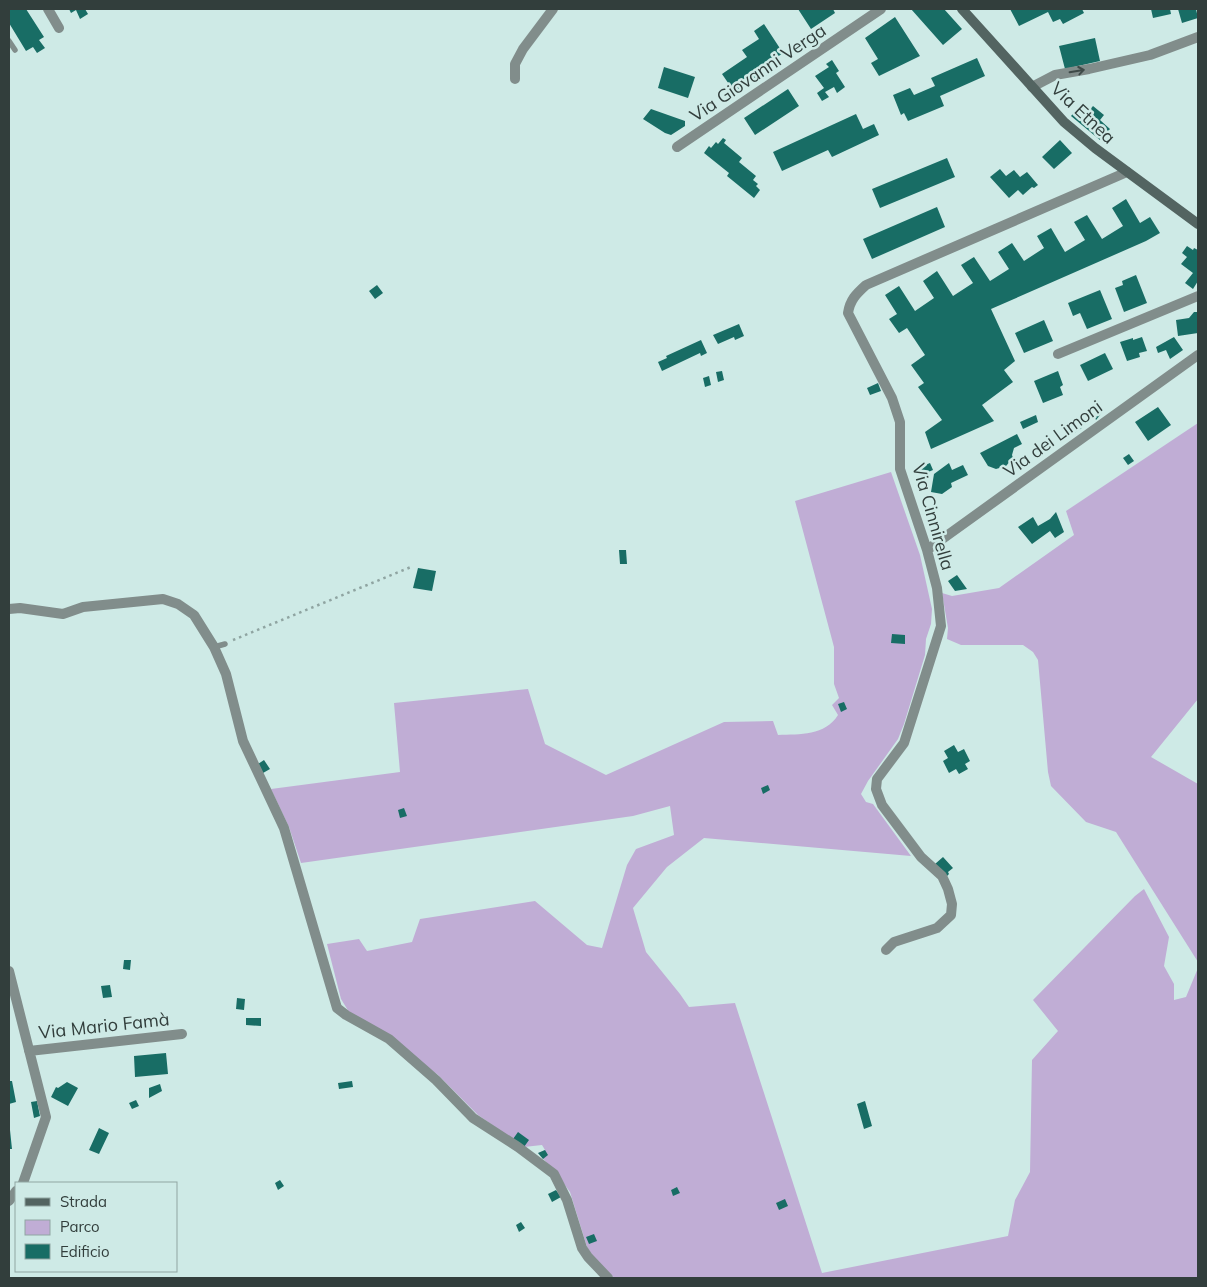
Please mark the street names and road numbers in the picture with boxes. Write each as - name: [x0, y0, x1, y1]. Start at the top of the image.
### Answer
- street label: Via Giovanni Verga: [685, 18, 830, 127]
- street label: Via Etnea: [1046, 77, 1121, 148]
- street label: Via dei Limoni: [999, 395, 1107, 482]
- street label: Via Cinnirella: [907, 461, 960, 573]
- street label: Via Mario Famà: [37, 1007, 171, 1044]

